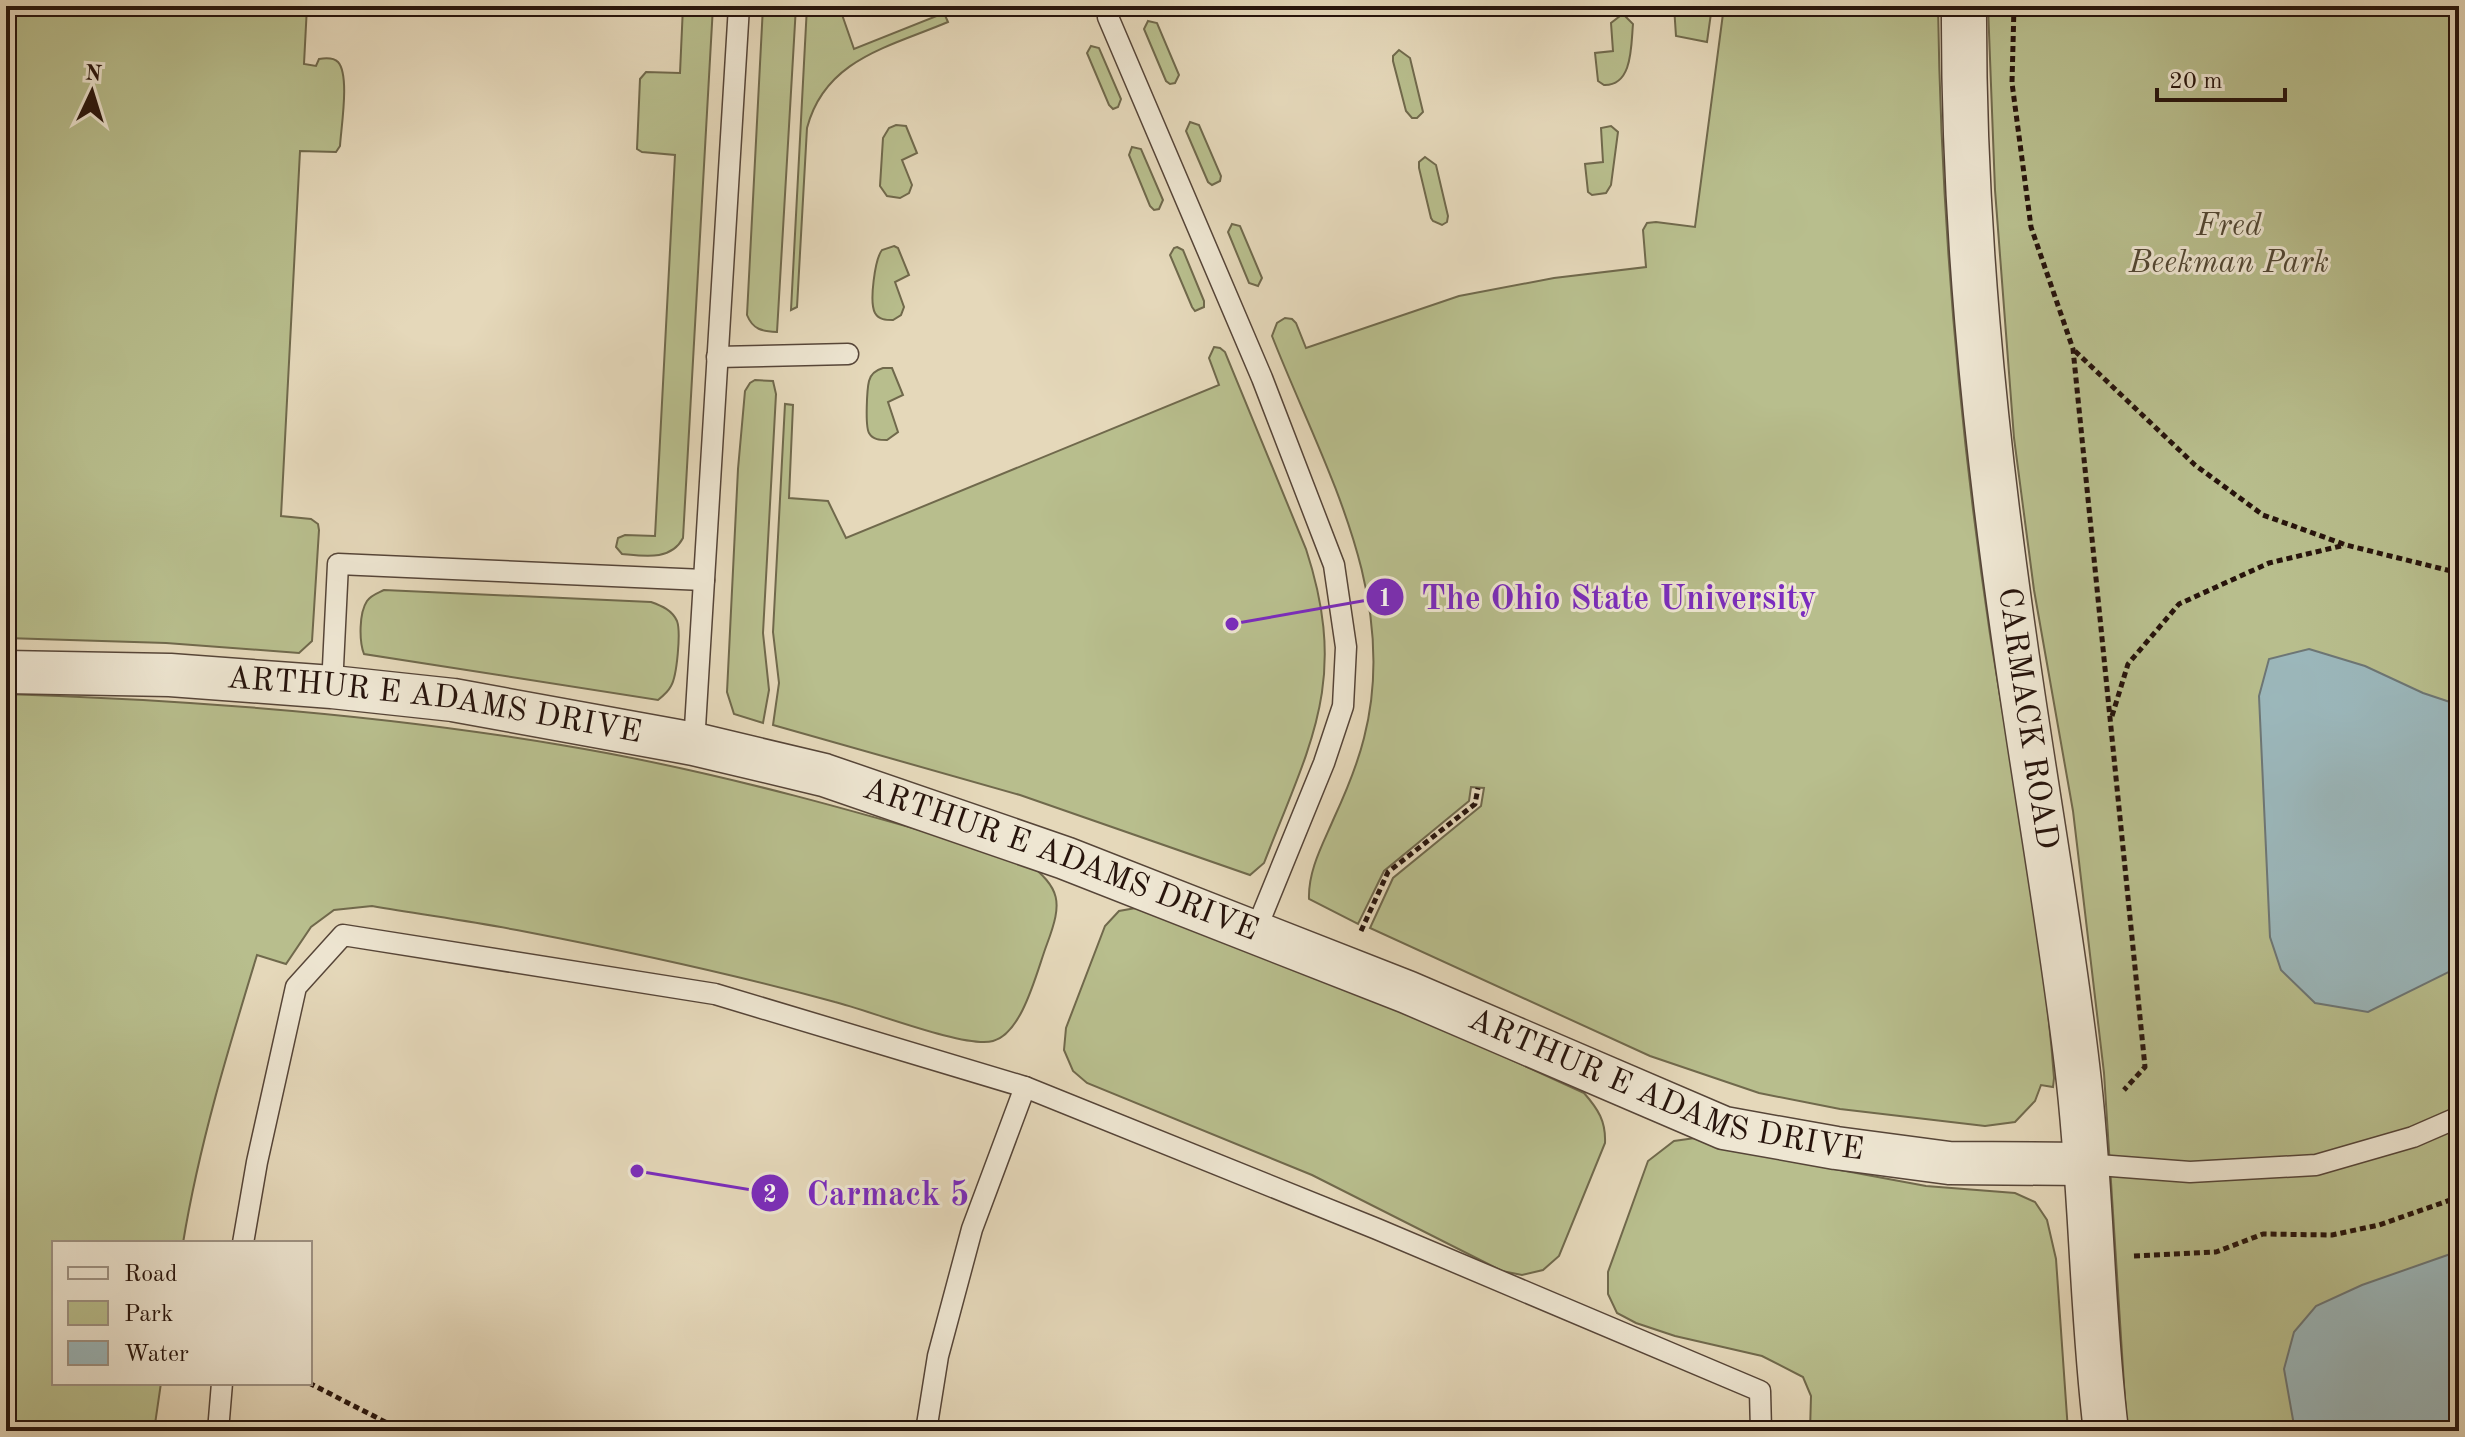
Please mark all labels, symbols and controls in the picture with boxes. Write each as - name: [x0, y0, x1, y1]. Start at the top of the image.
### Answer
- north arrow: [52, 52, 132, 132]
- scale bar: [2157, 52, 2285, 102]
- text: N: [84, 62, 103, 86]
- text: 20 m: [2169, 70, 2223, 94]
- park label: Fred Beekman Park: [2128, 211, 2329, 280]
- callout: The Ohio State University: [1365, 568, 1832, 626]
- text: The Ohio State University: [1421, 583, 1817, 617]
- street label: CARMACK ROAD: [1991, 586, 2062, 852]
- text: 1: [1378, 588, 1392, 612]
- street label: ARTHUR E ADAMS DRIVE: [226, 663, 644, 750]
- street label: ARTHUR E ADAMS DRIVE: [859, 774, 1262, 948]
- street label: ARTHUR E ADAMS DRIVE: [1463, 1004, 1865, 1167]
- callout: Carmack 5: [750, 1164, 986, 1222]
- text: Carmack 5: [806, 1179, 970, 1213]
- text: 2: [763, 1184, 777, 1208]
- legend: [52, 1241, 312, 1385]
- text: Road: [124, 1263, 177, 1287]
- text: Park: [124, 1303, 173, 1327]
- text: Water: [124, 1343, 189, 1367]

